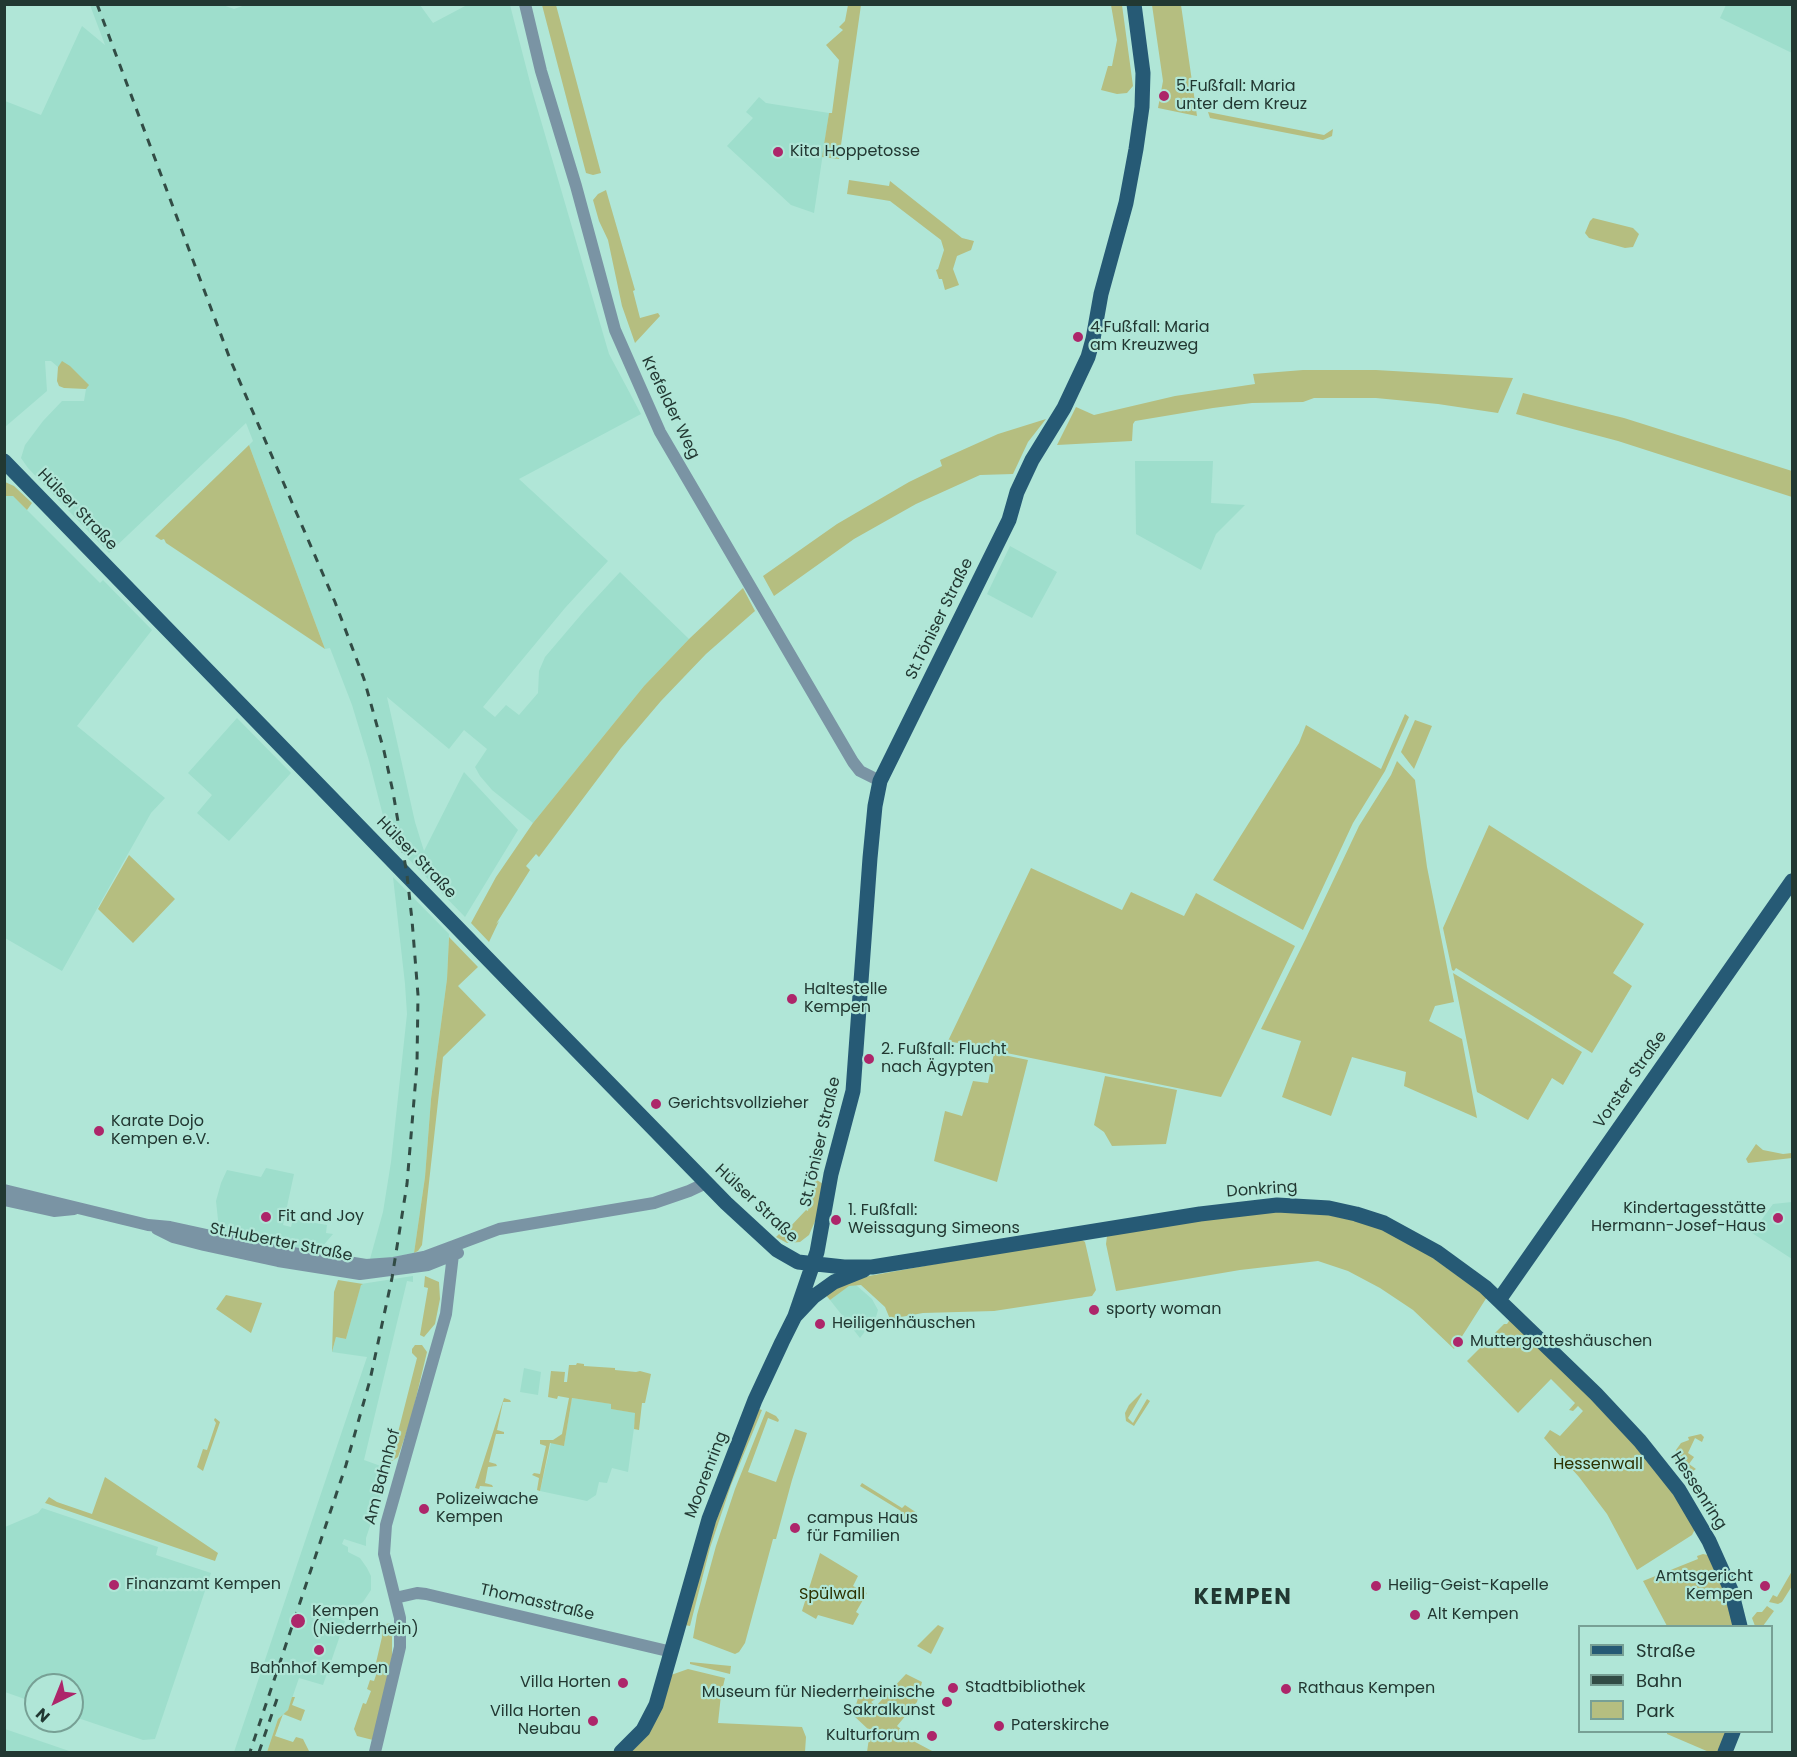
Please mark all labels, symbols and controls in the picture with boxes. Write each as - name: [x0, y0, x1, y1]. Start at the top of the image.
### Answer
- place label: 5.Fußfall: Maria unter dem Kreuz: [1176, 77, 1307, 115]
- marker: 5.Fußfall: Maria unter dem Kreuz: [1157, 89, 1171, 103]
- place label: Kita Hoppetosse: [790, 142, 920, 162]
- marker: Kita Hoppetosse: [771, 145, 785, 159]
- place label: 4.Fußfall: Maria am Kreuzweg: [1090, 318, 1210, 356]
- marker: 4.Fußfall: Maria am Kreuzweg: [1071, 330, 1085, 344]
- street label: Krefelder Weg: [637, 353, 703, 463]
- street label: Hülser Straße: [33, 465, 121, 555]
- street label: St.Töniser Straße: [902, 555, 978, 683]
- street label: Hülser Straße: [372, 813, 460, 903]
- place label: Haltestelle Kempen: [804, 980, 887, 1018]
- marker: Haltestelle Kempen: [785, 992, 799, 1006]
- street label: Vorster Straße: [1590, 1028, 1672, 1132]
- place label: 2. Fußfall: Flucht nach Ägypten: [881, 1040, 1007, 1078]
- marker: 2. Fußfall: Flucht nach Ägypten: [862, 1052, 876, 1066]
- street label: St.Töniser Straße: [797, 1075, 845, 1209]
- place label: Gerichtsvollzieher: [668, 1094, 809, 1114]
- marker: Gerichtsvollzieher: [649, 1097, 663, 1111]
- place label: Karate Dojo Kempen e.V.: [111, 1112, 210, 1150]
- marker: Karate Dojo Kempen e.V.: [92, 1124, 106, 1138]
- street label: Hülser Straße: [710, 1161, 802, 1247]
- street label: Donkring: [1226, 1178, 1298, 1202]
- place label: Kindertagesstätte Hermann-Josef-Haus: [1591, 1199, 1766, 1237]
- place label: 1. Fußfall: Weissagung Simeons: [848, 1201, 1020, 1239]
- place label: Fit and Joy: [278, 1207, 364, 1227]
- marker: Fit and Joy: [259, 1210, 273, 1224]
- marker: Kindertagesstätte Hermann-Josef-Haus: [1771, 1211, 1785, 1225]
- marker: 1. Fußfall: Weissagung Simeons: [829, 1213, 843, 1227]
- street label: St.Huberter Straße: [208, 1220, 354, 1266]
- place label: sporty woman: [1106, 1300, 1221, 1320]
- marker: sporty woman: [1087, 1303, 1101, 1317]
- place label: Heiligenhäuschen: [832, 1314, 976, 1334]
- marker: Heiligenhäuschen: [813, 1317, 827, 1331]
- place label: Muttergotteshäuschen: [1470, 1332, 1652, 1352]
- marker: Muttergotteshäuschen: [1451, 1335, 1465, 1349]
- street label: Am Bahnhof: [361, 1427, 405, 1527]
- street label: Moorenring: [682, 1429, 732, 1521]
- street label: Hessenring: [1666, 1449, 1730, 1533]
- park label: Hessenwall: [1553, 1455, 1643, 1475]
- place label: Polizeiwache Kempen: [436, 1490, 538, 1528]
- marker: Polizeiwache Kempen: [417, 1502, 431, 1516]
- place label: campus Haus für Familien: [807, 1509, 918, 1547]
- marker: campus Haus für Familien: [788, 1521, 802, 1535]
- place label: Amtsgericht Kempen: [1655, 1567, 1753, 1605]
- place label: Finanzamt Kempen: [126, 1575, 281, 1595]
- place label: Heilig-Geist-Kapelle: [1388, 1576, 1549, 1596]
- marker: Finanzamt Kempen: [107, 1578, 121, 1592]
- marker: Heilig-Geist-Kapelle: [1369, 1579, 1383, 1593]
- marker: Amtsgericht Kempen: [1758, 1579, 1772, 1593]
- street label: Thomasstraße: [478, 1581, 596, 1625]
- park label: Spülwall: [799, 1585, 865, 1605]
- district label: KEMPEN: [1194, 1585, 1292, 1611]
- place label: Kempen (Niederrhein): [312, 1602, 419, 1640]
- place label: Alt Kempen: [1427, 1605, 1519, 1625]
- marker: Alt Kempen: [1408, 1608, 1422, 1622]
- marker: Kempen (Niederrhein): [289, 1612, 307, 1630]
- legend: [1578, 1625, 1773, 1733]
- text: Straße: [1636, 1638, 1695, 1663]
- marker: Bahnhof Kempen: [312, 1643, 326, 1657]
- place label: Bahnhof Kempen: [250, 1659, 388, 1679]
- text: Bahn: [1636, 1668, 1682, 1693]
- north arrow: [24, 1673, 84, 1733]
- place label: Villa Horten: [520, 1673, 611, 1693]
- marker: Villa Horten: [616, 1676, 630, 1690]
- place label: Stadtbibliothek: [965, 1678, 1086, 1698]
- place label: Rathaus Kempen: [1298, 1679, 1435, 1699]
- marker: Stadtbibliothek: [946, 1681, 960, 1695]
- marker: Rathaus Kempen: [1279, 1682, 1293, 1696]
- place label: Museum für Niederrheinische Sakralkunst: [702, 1683, 935, 1721]
- marker: Museum für Niederrheinische Sakralkunst: [940, 1695, 954, 1709]
- text: Park: [1636, 1698, 1675, 1723]
- place label: Villa Horten Neubau: [490, 1702, 581, 1740]
- text: N: [31, 1703, 55, 1728]
- marker: Villa Horten Neubau: [586, 1714, 600, 1728]
- place label: Paterskirche: [1011, 1716, 1109, 1736]
- marker: Paterskirche: [992, 1719, 1006, 1733]
- place label: Kulturforum: [826, 1726, 920, 1746]
- marker: Kulturforum: [925, 1729, 939, 1743]

